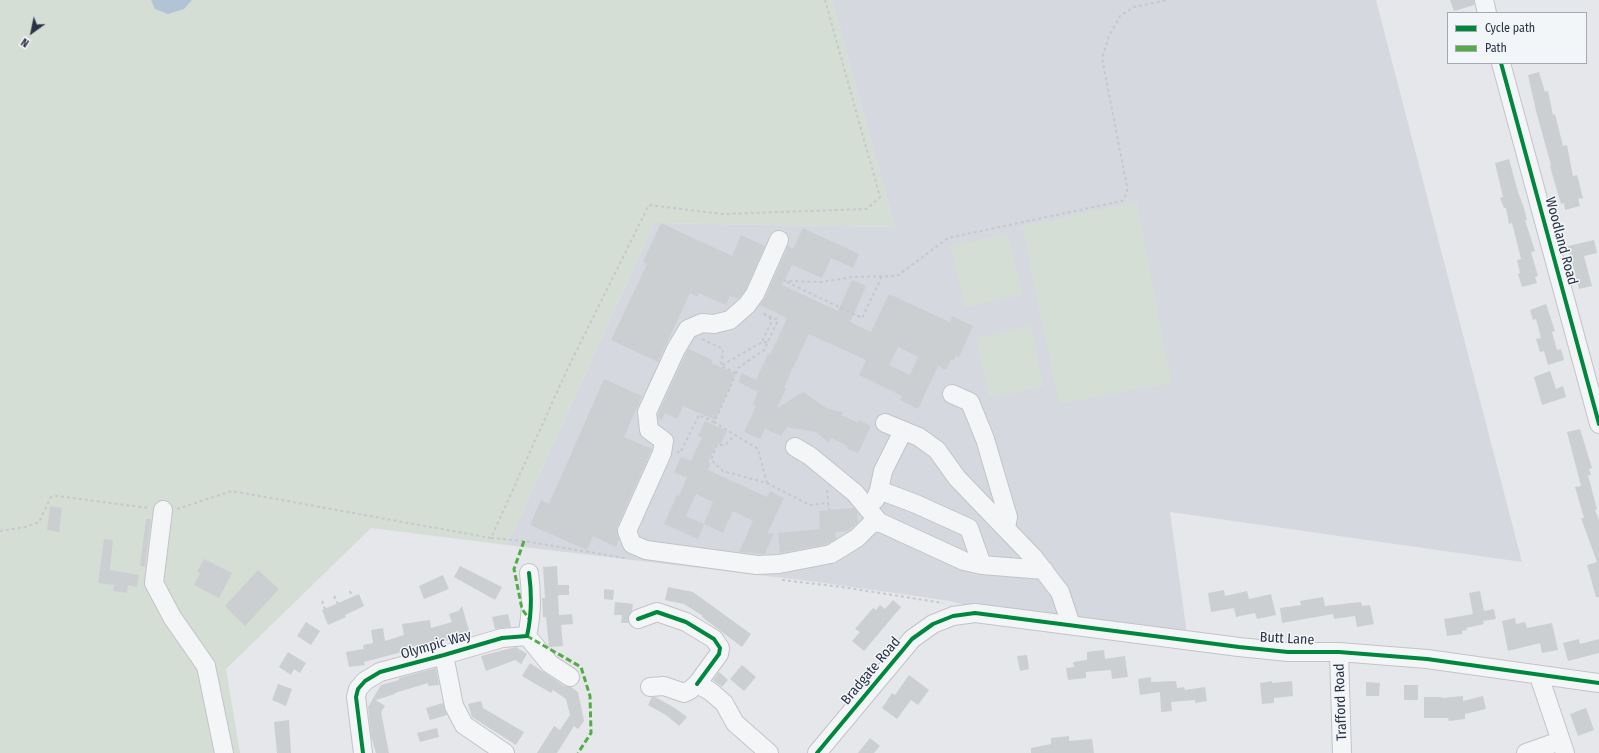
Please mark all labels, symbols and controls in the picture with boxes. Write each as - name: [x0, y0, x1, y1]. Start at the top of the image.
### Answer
- north arrow: [12, 12, 52, 52]
- legend: [1447, 12, 1587, 64]
- text: Cycle path: [1485, 21, 1535, 35]
- text: N: [19, 35, 31, 50]
- text: Path: [1485, 41, 1507, 55]
- street label: Woodland Road: [1541, 195, 1581, 287]
- street label: Olympic Way: [399, 627, 473, 663]
- street label: Butt Lane: [1259, 629, 1315, 649]
- street label: Bradgate Road: [838, 634, 904, 708]
- street label: Trafford Road: [1331, 663, 1351, 741]

